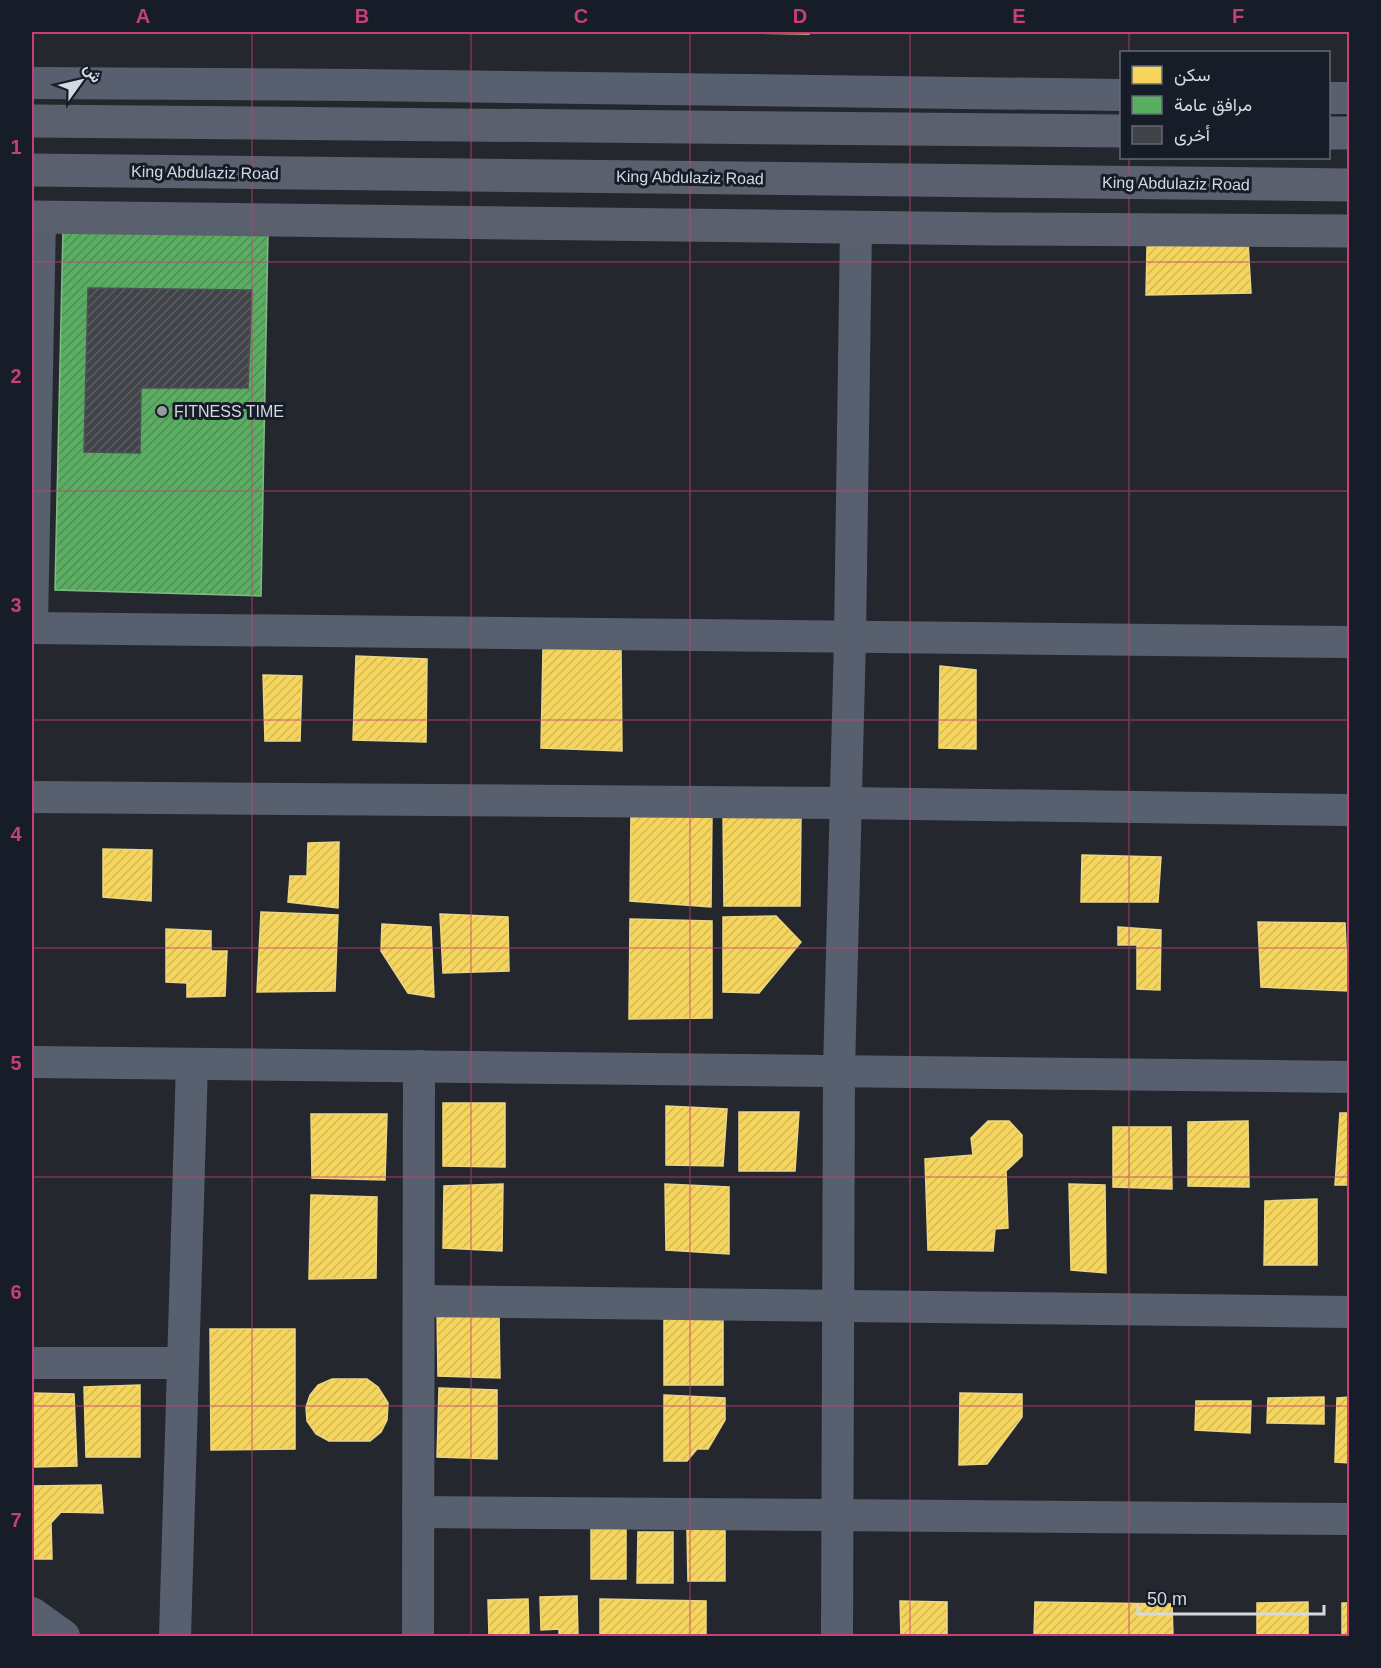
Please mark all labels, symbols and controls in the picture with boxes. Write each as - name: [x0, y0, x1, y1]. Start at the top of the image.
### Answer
- text: A: [136, 5, 150, 27]
- text: B: [355, 5, 369, 27]
- text: C: [574, 5, 588, 27]
- text: D: [793, 5, 807, 27]
- text: E: [1012, 5, 1026, 27]
- text: F: [1232, 5, 1244, 27]
- north arrow: [51, 51, 111, 111]
- legend: [1120, 51, 1330, 159]
- text: ش: [80, 60, 105, 86]
- text: سكن: [1174, 65, 1210, 86]
- text: مرافق عامة: [1174, 95, 1252, 116]
- text: أخرى: [1174, 125, 1210, 146]
- text: 1: [10, 136, 22, 158]
- street label: King Abdulaziz Road: [131, 163, 279, 182]
- street label: King Abdulaziz Road: [616, 168, 764, 187]
- street label: King Abdulaziz Road: [1102, 174, 1250, 193]
- text: 2: [10, 365, 22, 387]
- place label: FITNESS TIME: [174, 403, 284, 420]
- marker: FITNESS TIME: [155, 404, 169, 418]
- text: 3: [10, 594, 22, 616]
- text: 4: [10, 823, 22, 845]
- text: 5: [10, 1052, 22, 1074]
- text: 6: [10, 1281, 22, 1303]
- text: 7: [10, 1509, 22, 1531]
- scale bar: [1138, 1578, 1324, 1616]
- text: 50 m: [1147, 1589, 1187, 1609]

